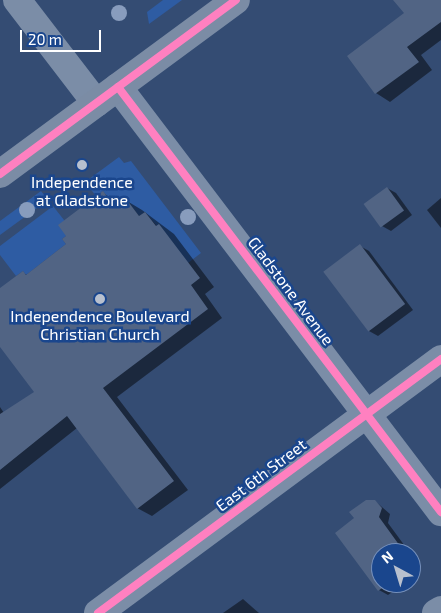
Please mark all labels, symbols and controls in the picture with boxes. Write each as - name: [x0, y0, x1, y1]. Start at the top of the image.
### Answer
- scale bar: [22, 20, 104, 52]
- text: 20 m: [28, 30, 62, 48]
- marker: Independence at Gladstone: [76, 159, 88, 171]
- place label: Independence at Gladstone: [31, 172, 133, 210]
- street label: Gladstone Avenue: [244, 233, 338, 349]
- marker: Independence Boulevard Christian Church: [94, 293, 106, 305]
- place label: Independence Boulevard Christian Church: [10, 306, 190, 344]
- street label: East 6th Street: [212, 435, 310, 515]
- north arrow: [371, 543, 421, 593]
- text: N: [378, 547, 396, 567]

